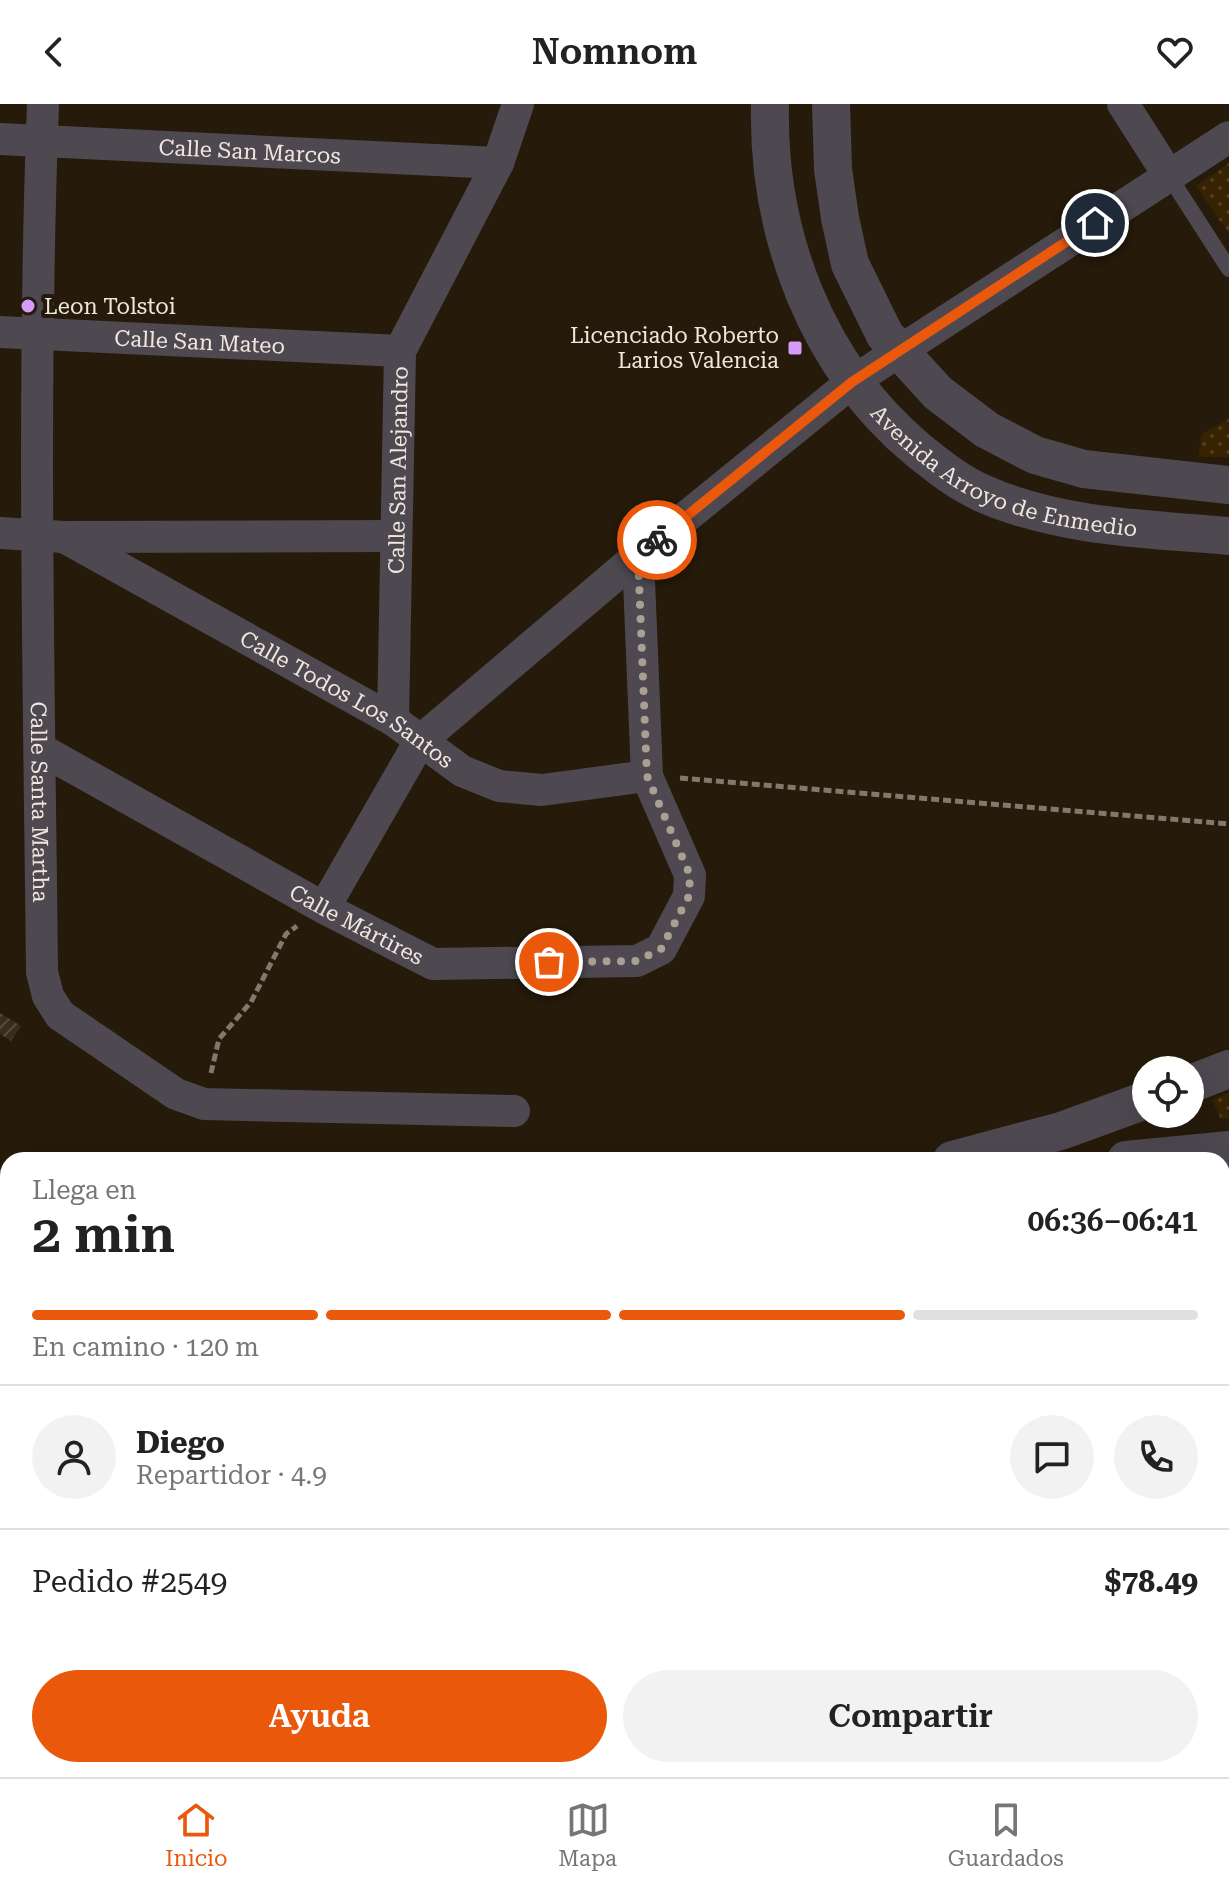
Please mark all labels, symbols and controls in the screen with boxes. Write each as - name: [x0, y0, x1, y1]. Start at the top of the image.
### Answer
- icon: back: [32, 30, 76, 74]
- icon: heart: [1153, 30, 1197, 74]
- text: Nomnom: [532, 31, 697, 73]
- street label: Calle San Marcos: [158, 134, 341, 168]
- pin: [1061, 189, 1129, 257]
- icon: home: [1073, 201, 1117, 245]
- place label: Leon Tolstoi: [44, 294, 176, 319]
- marker: Leon Tolstoi: [19, 297, 37, 315]
- place label: Licenciado Roberto Larios Valencia: [570, 323, 779, 373]
- street label: Calle San Mateo: [114, 325, 286, 358]
- marker: Licenciado Roberto Larios Valencia: [786, 339, 804, 357]
- street label: Calle San Alejandro: [383, 366, 412, 574]
- street label: Avenida Arroyo de Enmedio: [866, 400, 1139, 541]
- courier: [617, 500, 697, 580]
- icon: bike: [635, 518, 679, 562]
- street label: Calle Todos Los Santos: [236, 625, 458, 773]
- street label: Calle Santa Martha: [26, 701, 54, 903]
- street label: Calle Mártires: [285, 879, 428, 970]
- pin: [515, 928, 583, 996]
- icon: bag: [527, 940, 571, 984]
- map controls: [1132, 1056, 1204, 1128]
- button: locate: [1132, 1056, 1204, 1128]
- text: Llega en: [32, 1175, 136, 1205]
- text: 06:36–06:41: [1028, 1203, 1198, 1238]
- text: 2 min: [32, 1204, 175, 1265]
- text: En camino · 120 m: [32, 1332, 259, 1362]
- button: person: [32, 1415, 116, 1499]
- button: chat: [1010, 1415, 1094, 1499]
- button: phone: [1114, 1415, 1198, 1499]
- text: Diego: [136, 1425, 225, 1460]
- text: Repartidor · 4.9: [136, 1460, 327, 1490]
- text: Pedido #2549: [32, 1564, 227, 1599]
- text: $78.49: [1105, 1564, 1198, 1599]
- button: Ayuda: [32, 1670, 607, 1762]
- button: Compartir: [623, 1670, 1198, 1762]
- tab: Inicio: [165, 1798, 228, 1871]
- tab: Mapa: [558, 1798, 617, 1871]
- tab: Guardados: [948, 1798, 1064, 1871]

